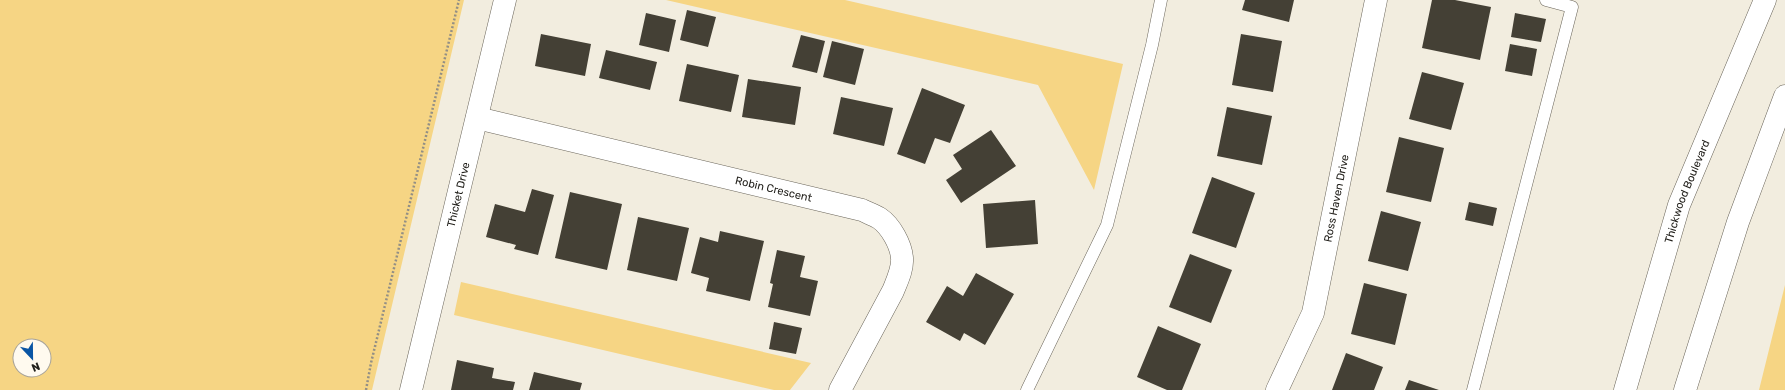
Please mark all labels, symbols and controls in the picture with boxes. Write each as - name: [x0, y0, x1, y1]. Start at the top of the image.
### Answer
- street label: Thickwood Boulevard: [1662, 138, 1712, 245]
- street label: Ross Haven Drive: [1321, 153, 1351, 243]
- street label: Thicket Drive: [444, 161, 472, 229]
- street label: Robin Crescent: [734, 173, 814, 204]
- north arrow: [12, 338, 52, 378]
- text: N: [29, 359, 42, 374]

